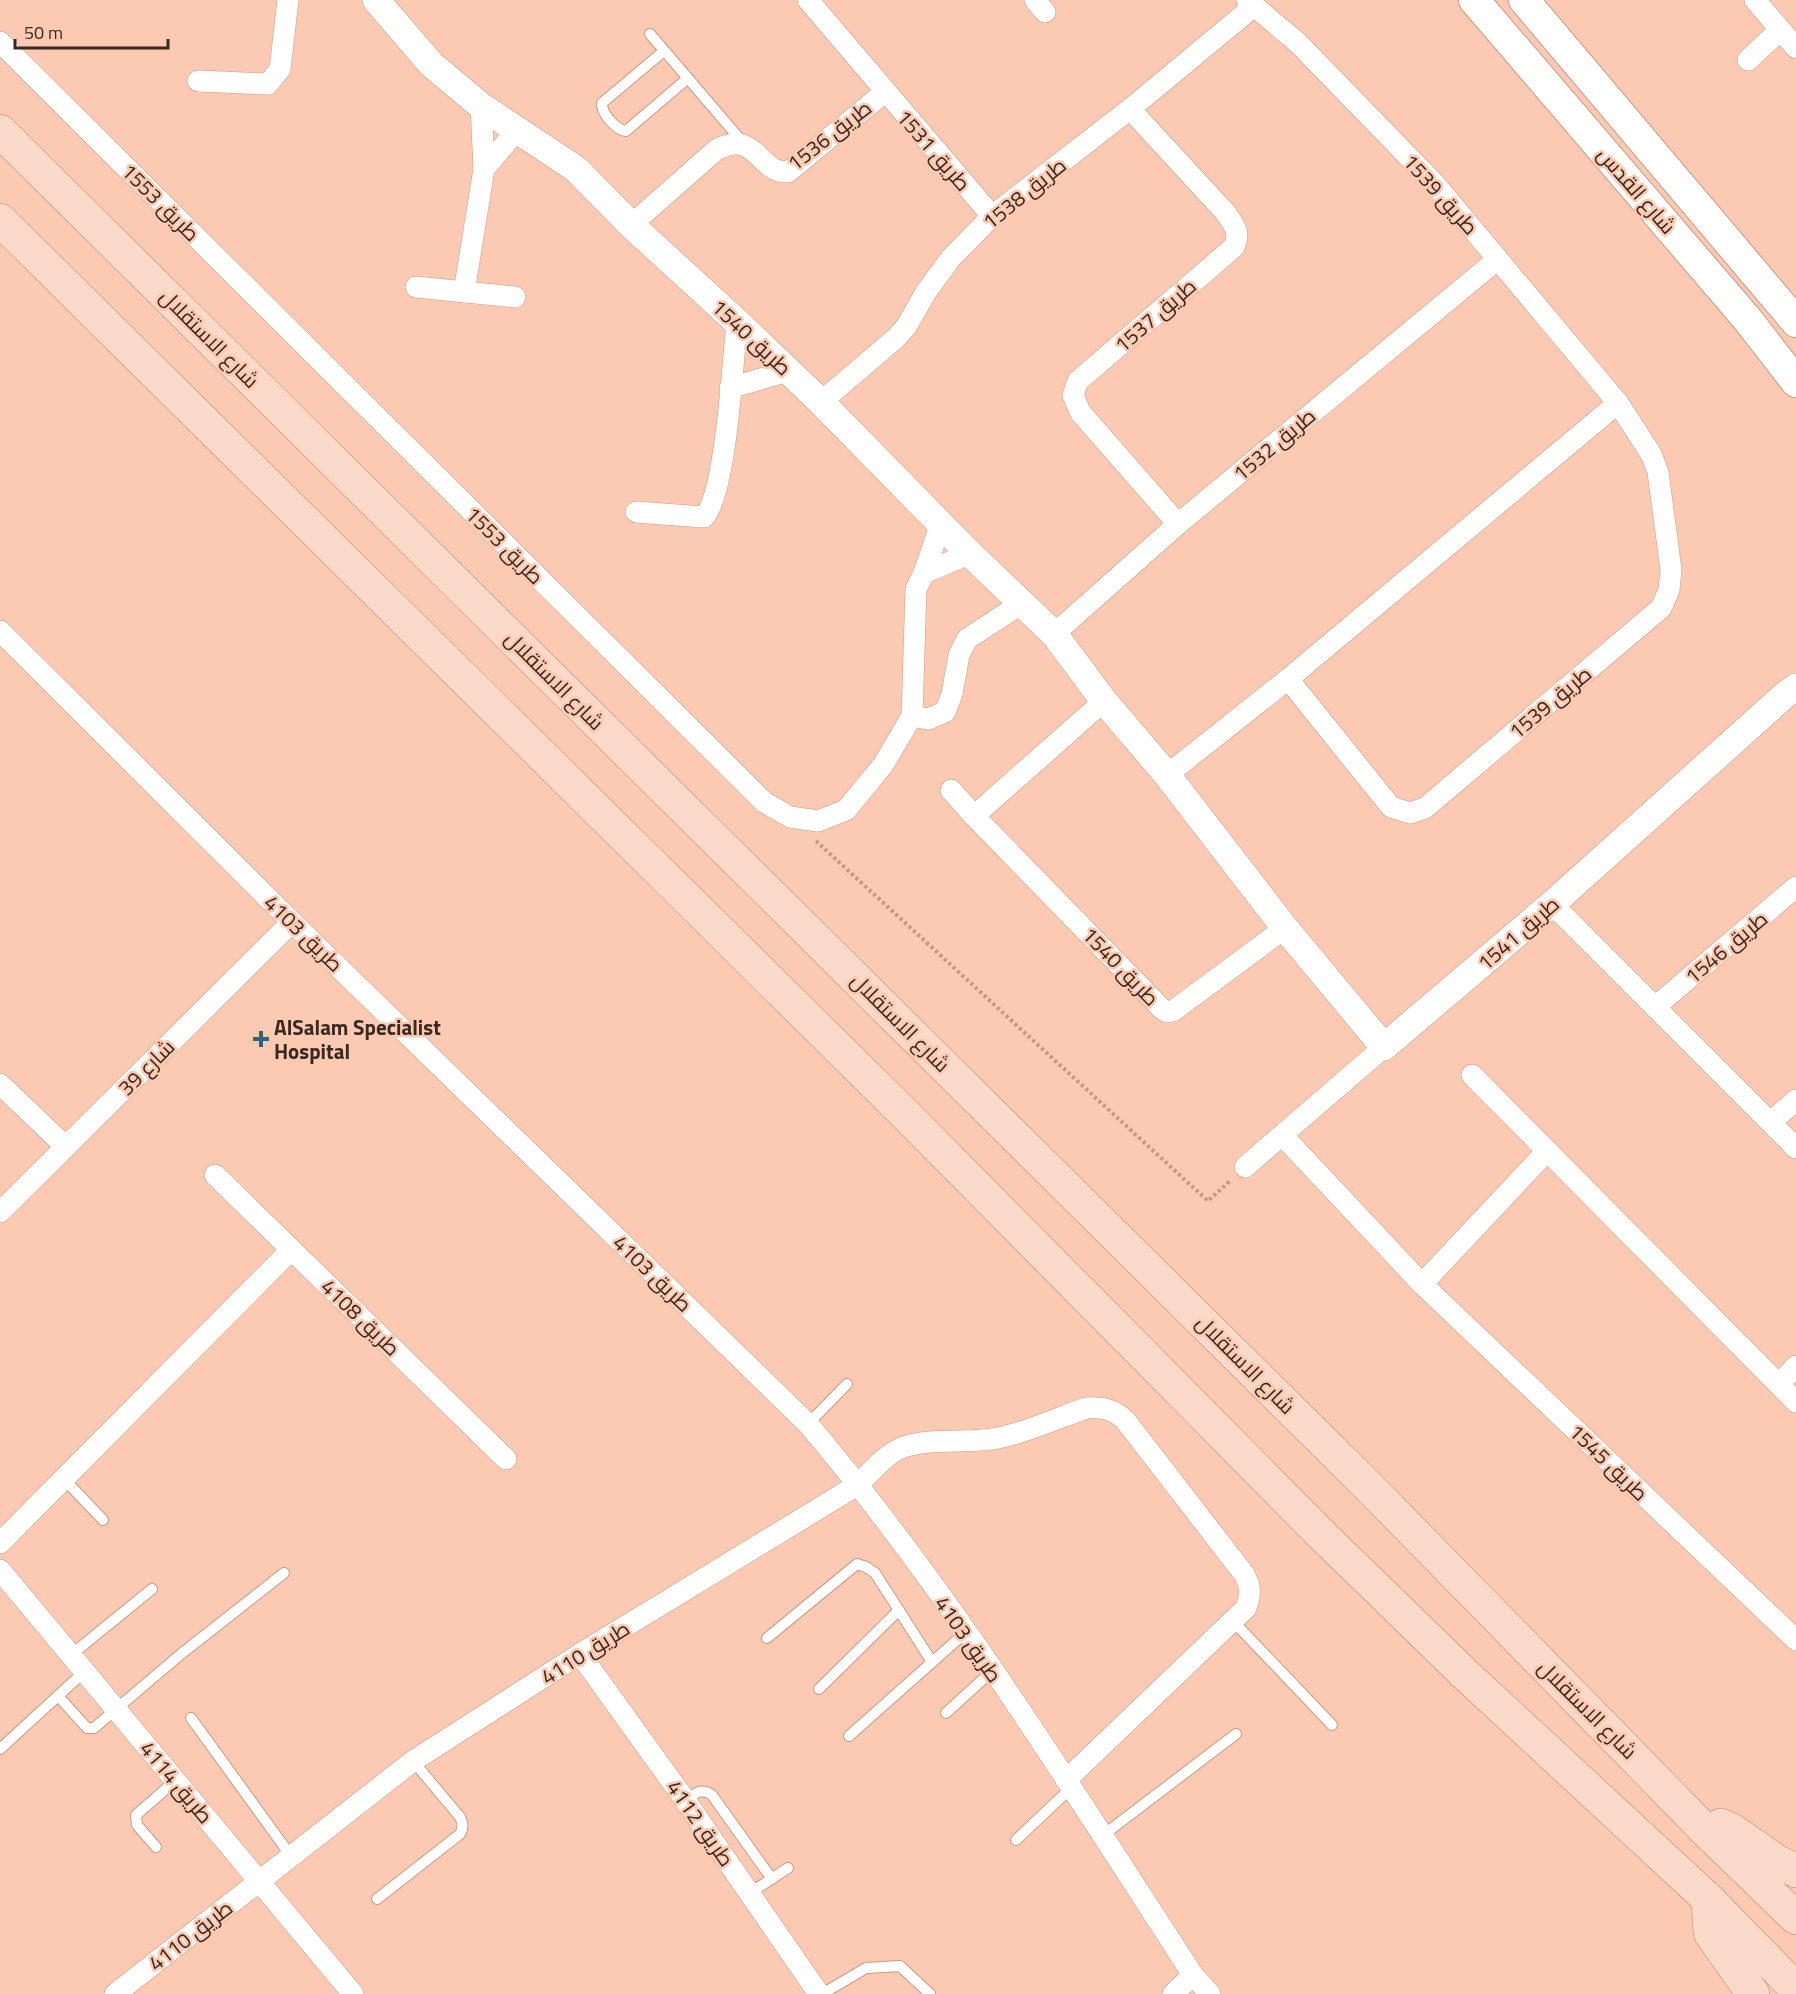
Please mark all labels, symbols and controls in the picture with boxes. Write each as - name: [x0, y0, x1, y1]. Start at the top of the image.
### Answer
- scale bar: [15, 12, 168, 50]
- text: 50 m: [24, 19, 63, 46]
- street label: طريق 1536: [780, 92, 878, 178]
- street label: طريق 1531: [889, 102, 979, 198]
- street label: شارع القدس: [1590, 139, 1684, 241]
- street label: طريق 1539: [1396, 146, 1486, 242]
- street label: طريق 1538: [975, 149, 1073, 237]
- street label: طريق 1553: [114, 155, 208, 249]
- street label: طريق 1537: [1107, 270, 1203, 360]
- street label: شارع الاستقلال: [153, 281, 267, 395]
- street label: طريق 1540: [705, 291, 799, 383]
- street label: طريق 1532: [1226, 400, 1322, 488]
- street label: طريق 1553: [458, 498, 552, 592]
- street label: شارع الاستقلال: [498, 623, 612, 737]
- street label: طريق 1539: [1502, 658, 1598, 746]
- street label: طريق 4103: [257, 887, 351, 979]
- street label: طريق 1541: [1470, 888, 1566, 978]
- street label: طريق 1546: [1678, 903, 1774, 991]
- street label: طريق 1540: [1075, 919, 1167, 1013]
- street label: شارع الاستقلال: [844, 965, 958, 1079]
- place label: AlSalam Specialist Hospital: [274, 1011, 441, 1067]
- marker: AlSalam Specialist Hospital: [252, 1030, 270, 1048]
- street label: شارع 39: [110, 1031, 182, 1103]
- street label: طريق 4103: [606, 1227, 700, 1319]
- street label: طريق 4108: [314, 1271, 408, 1363]
- street label: شارع الاستقلال: [1189, 1307, 1303, 1421]
- street label: طريق 1545: [1562, 1416, 1656, 1508]
- street label: طريق 4103: [927, 1589, 1011, 1689]
- street label: طريق 4110: [534, 1612, 636, 1692]
- street label: شارع الاستقلال: [1531, 1652, 1645, 1766]
- street label: طريق 4114: [133, 1734, 221, 1830]
- street label: طريق 4112: [659, 1773, 743, 1873]
- street label: طريق 4110: [141, 1892, 239, 1978]

